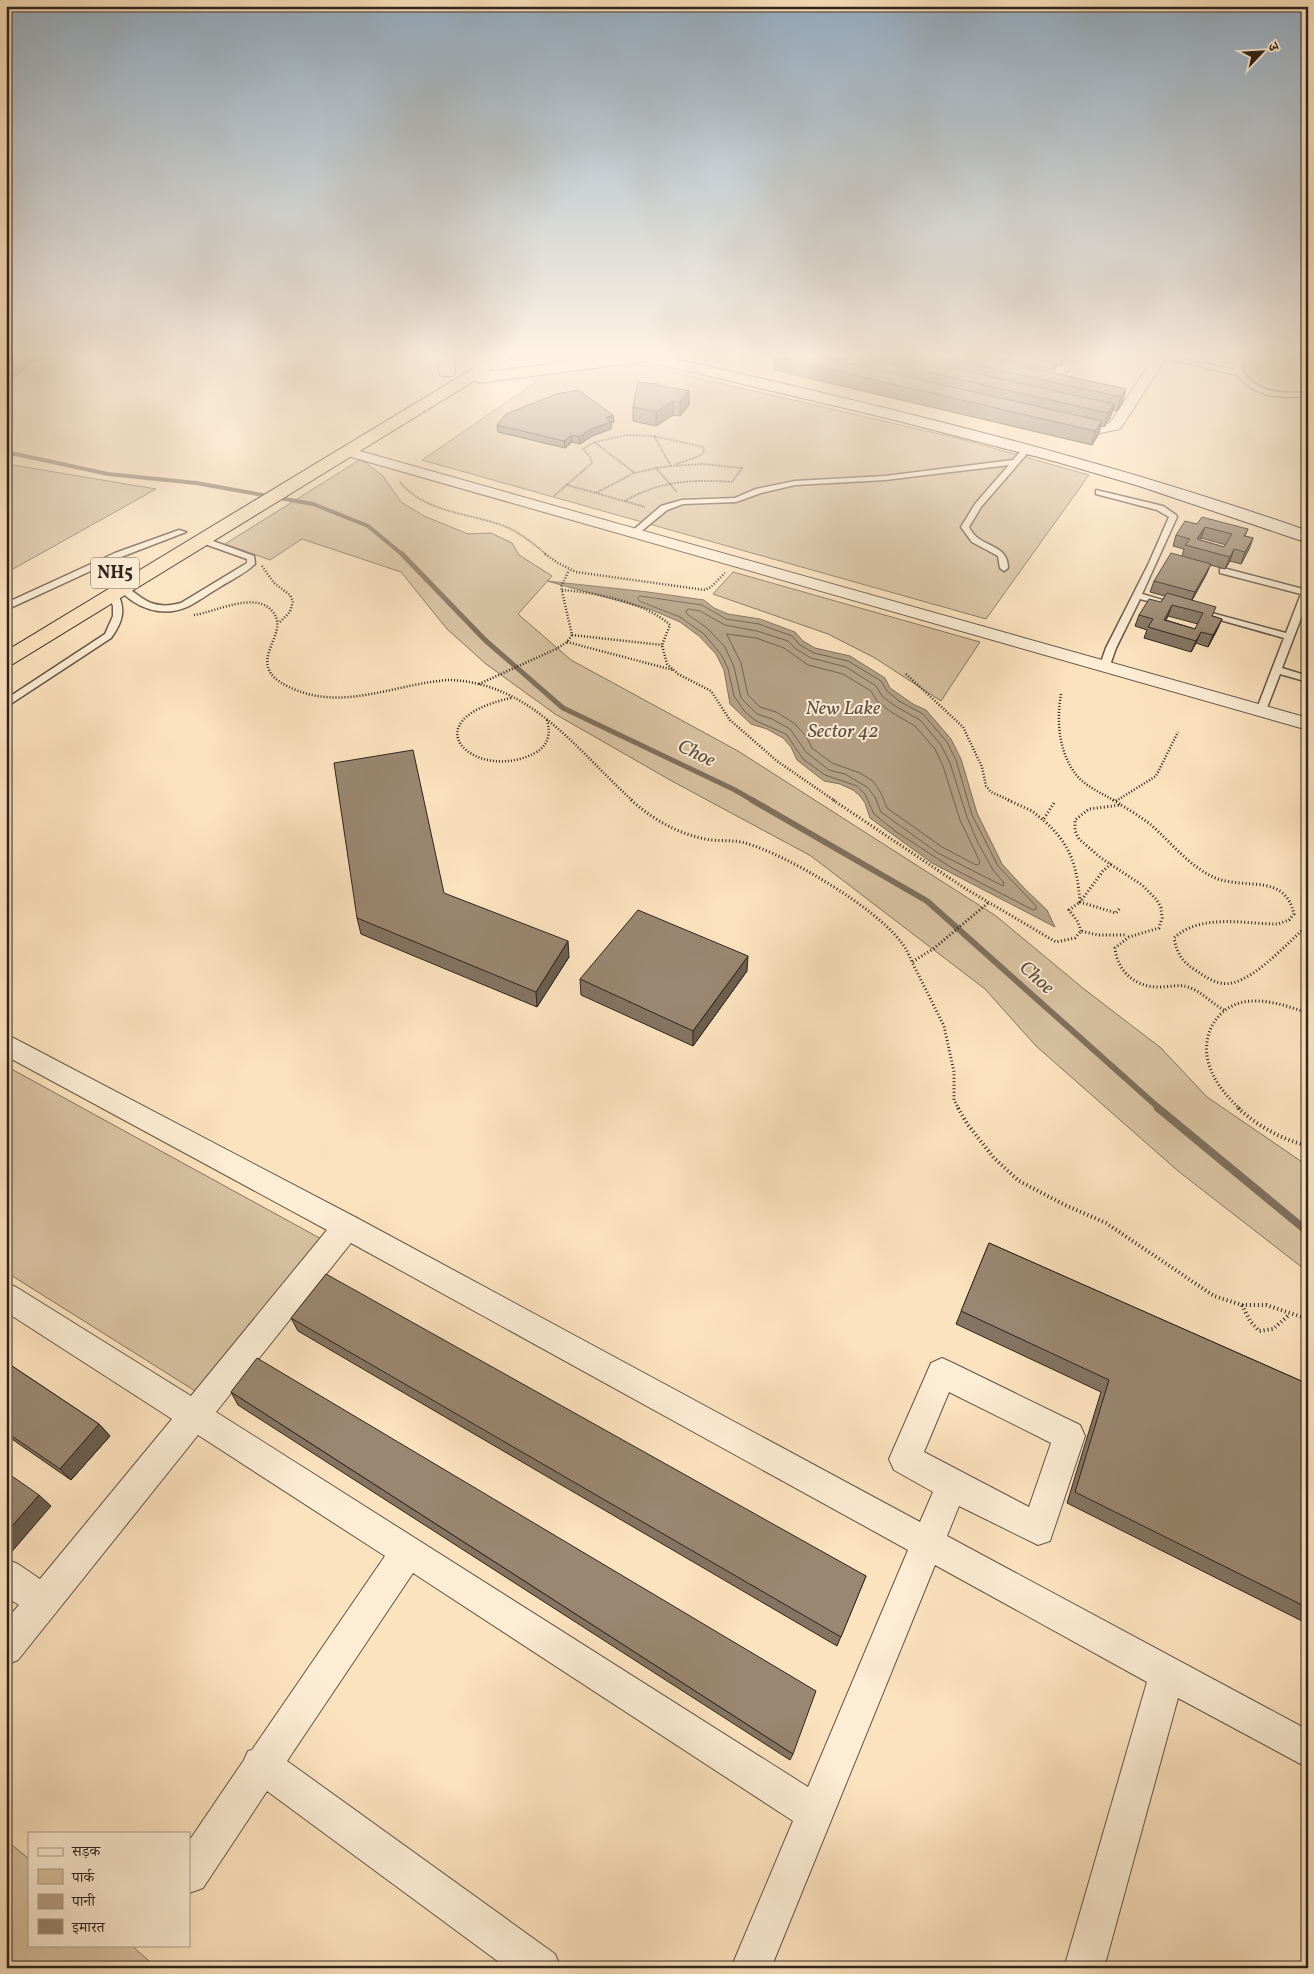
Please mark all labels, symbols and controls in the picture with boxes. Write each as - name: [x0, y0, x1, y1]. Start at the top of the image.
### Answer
- north arrow: [1236, 28, 1286, 78]
- text: उ: [1262, 39, 1283, 55]
- road number: NH5: [91, 558, 139, 588]
- water label: New Lake Sector 42: [806, 695, 881, 746]
- water label: Choe: [672, 733, 720, 775]
- water label: Choe: [1012, 955, 1060, 1002]
- legend: [28, 1832, 190, 1946]
- text: सड़क: [71, 1842, 101, 1863]
- text: पार्क: [71, 1868, 95, 1889]
- text: पानी: [71, 1892, 96, 1913]
- text: इमारत: [71, 1918, 106, 1939]

